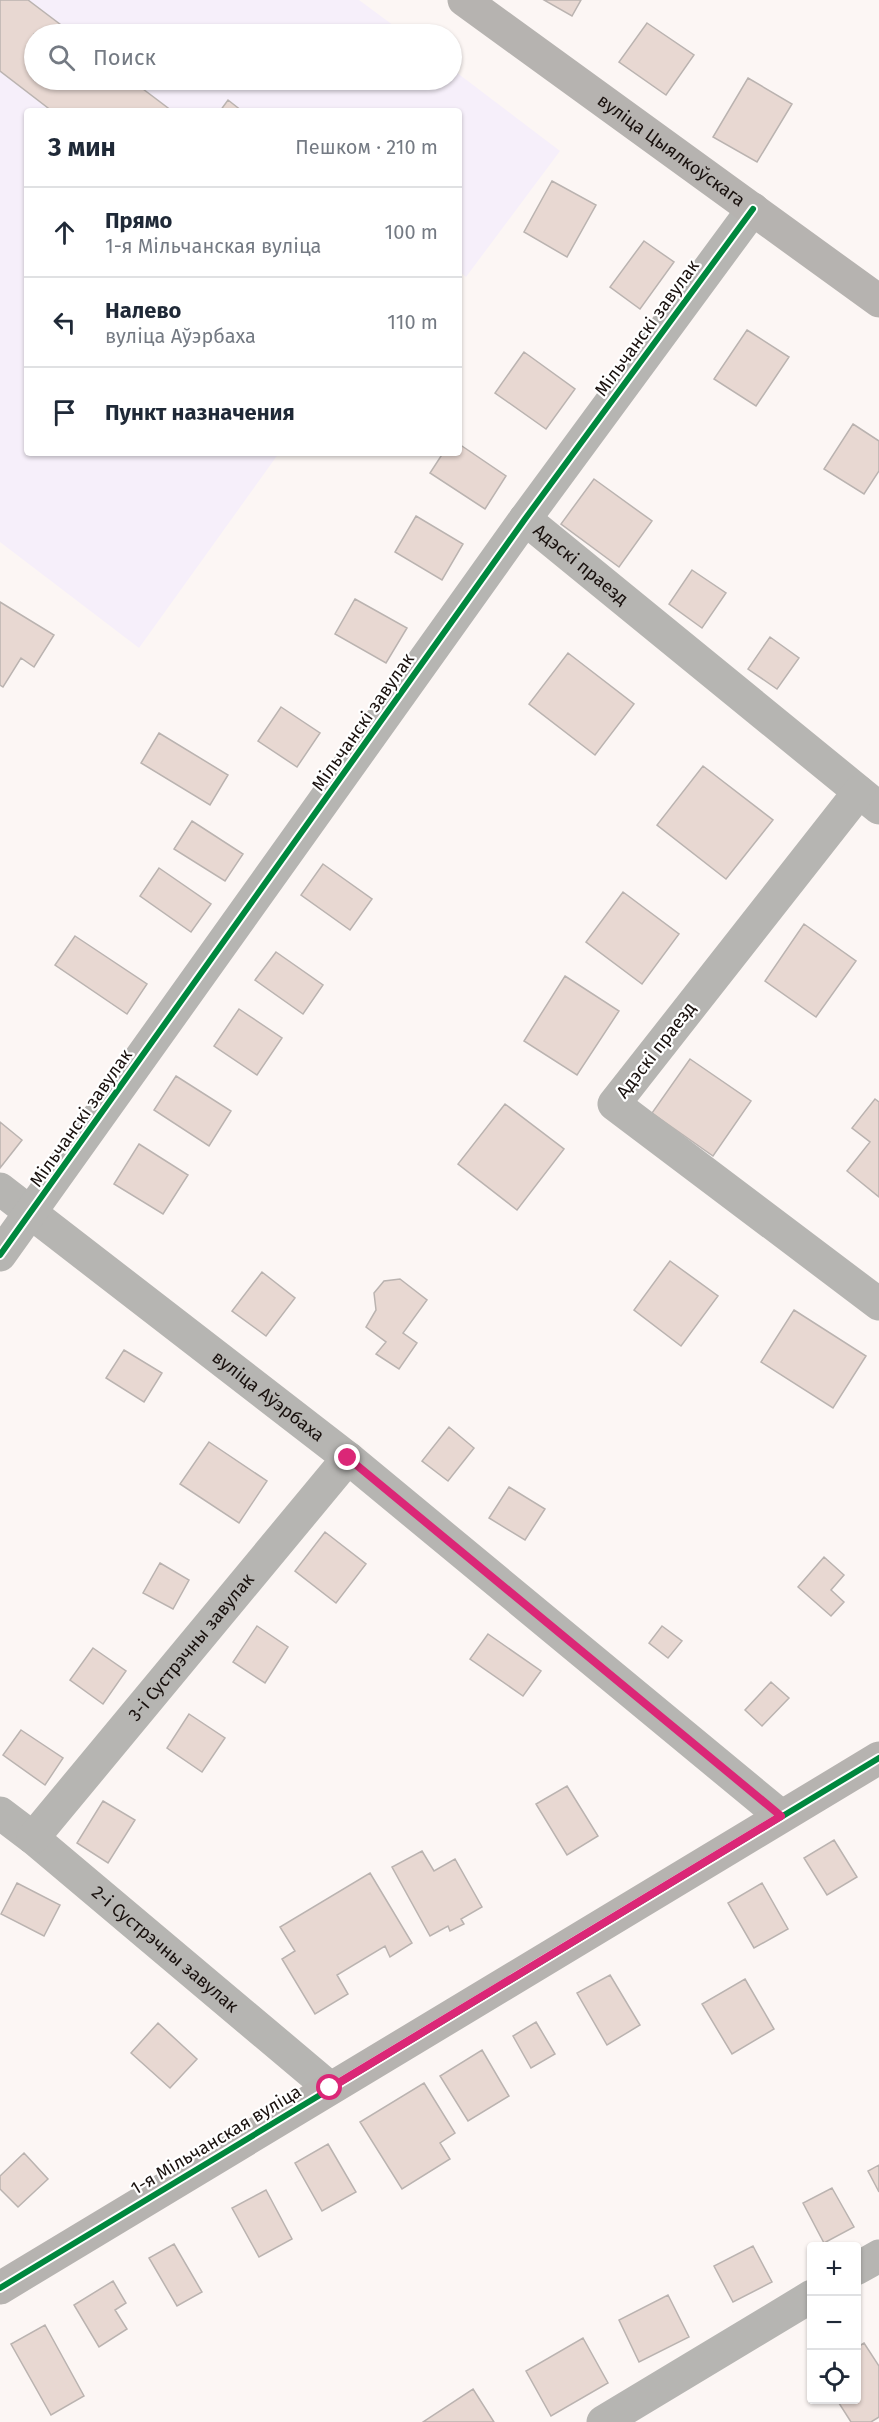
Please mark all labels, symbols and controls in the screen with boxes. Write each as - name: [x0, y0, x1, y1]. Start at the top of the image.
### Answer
- search box: [24, 24, 462, 90]
- icon: search: [45, 41, 78, 74]
- text: Поиск: [93, 44, 156, 71]
- street label: вуліца Цыялкоўскага: [593, 89, 749, 211]
- text: 3 мин: [48, 132, 116, 163]
- text: Пешком · 210 m: [295, 135, 438, 159]
- text: Прямо: [105, 207, 172, 234]
- icon: ahead: [48, 216, 81, 249]
- text: 100 m: [385, 220, 438, 244]
- text: 1-я Мільчанская вуліца: [105, 234, 321, 258]
- street label: Мільчанскі завулак: [590, 255, 704, 401]
- text: Налево: [105, 297, 181, 324]
- icon: left: [48, 306, 81, 339]
- text: 110 m: [387, 310, 438, 334]
- text: вуліца Аўэрбаха: [105, 324, 256, 348]
- icon: arrive: [48, 396, 81, 429]
- text: Пункт назначения: [105, 399, 295, 426]
- street label: Адэскі праезд: [529, 519, 633, 610]
- street label: Мільчанскі завулак: [307, 648, 419, 795]
- street label: Адэскі праезд: [612, 998, 700, 1102]
- street label: Мільчанскі завулак: [25, 1044, 137, 1191]
- street label: вуліца Аўэрбаха: [208, 1346, 329, 1447]
- route end: [334, 1444, 360, 1470]
- street label: 3-і Сустрэчны завулак: [124, 1568, 259, 1725]
- street label: 2-і Сустрэчны завулак: [87, 1881, 243, 2018]
- route start: [316, 2074, 342, 2100]
- street label: 1-я Мільчанская вуліца: [127, 2080, 305, 2200]
- map controls: [807, 2242, 861, 2404]
- button: +: [807, 2242, 861, 2296]
- button: −: [807, 2296, 861, 2350]
- button: locate: [807, 2350, 861, 2404]

